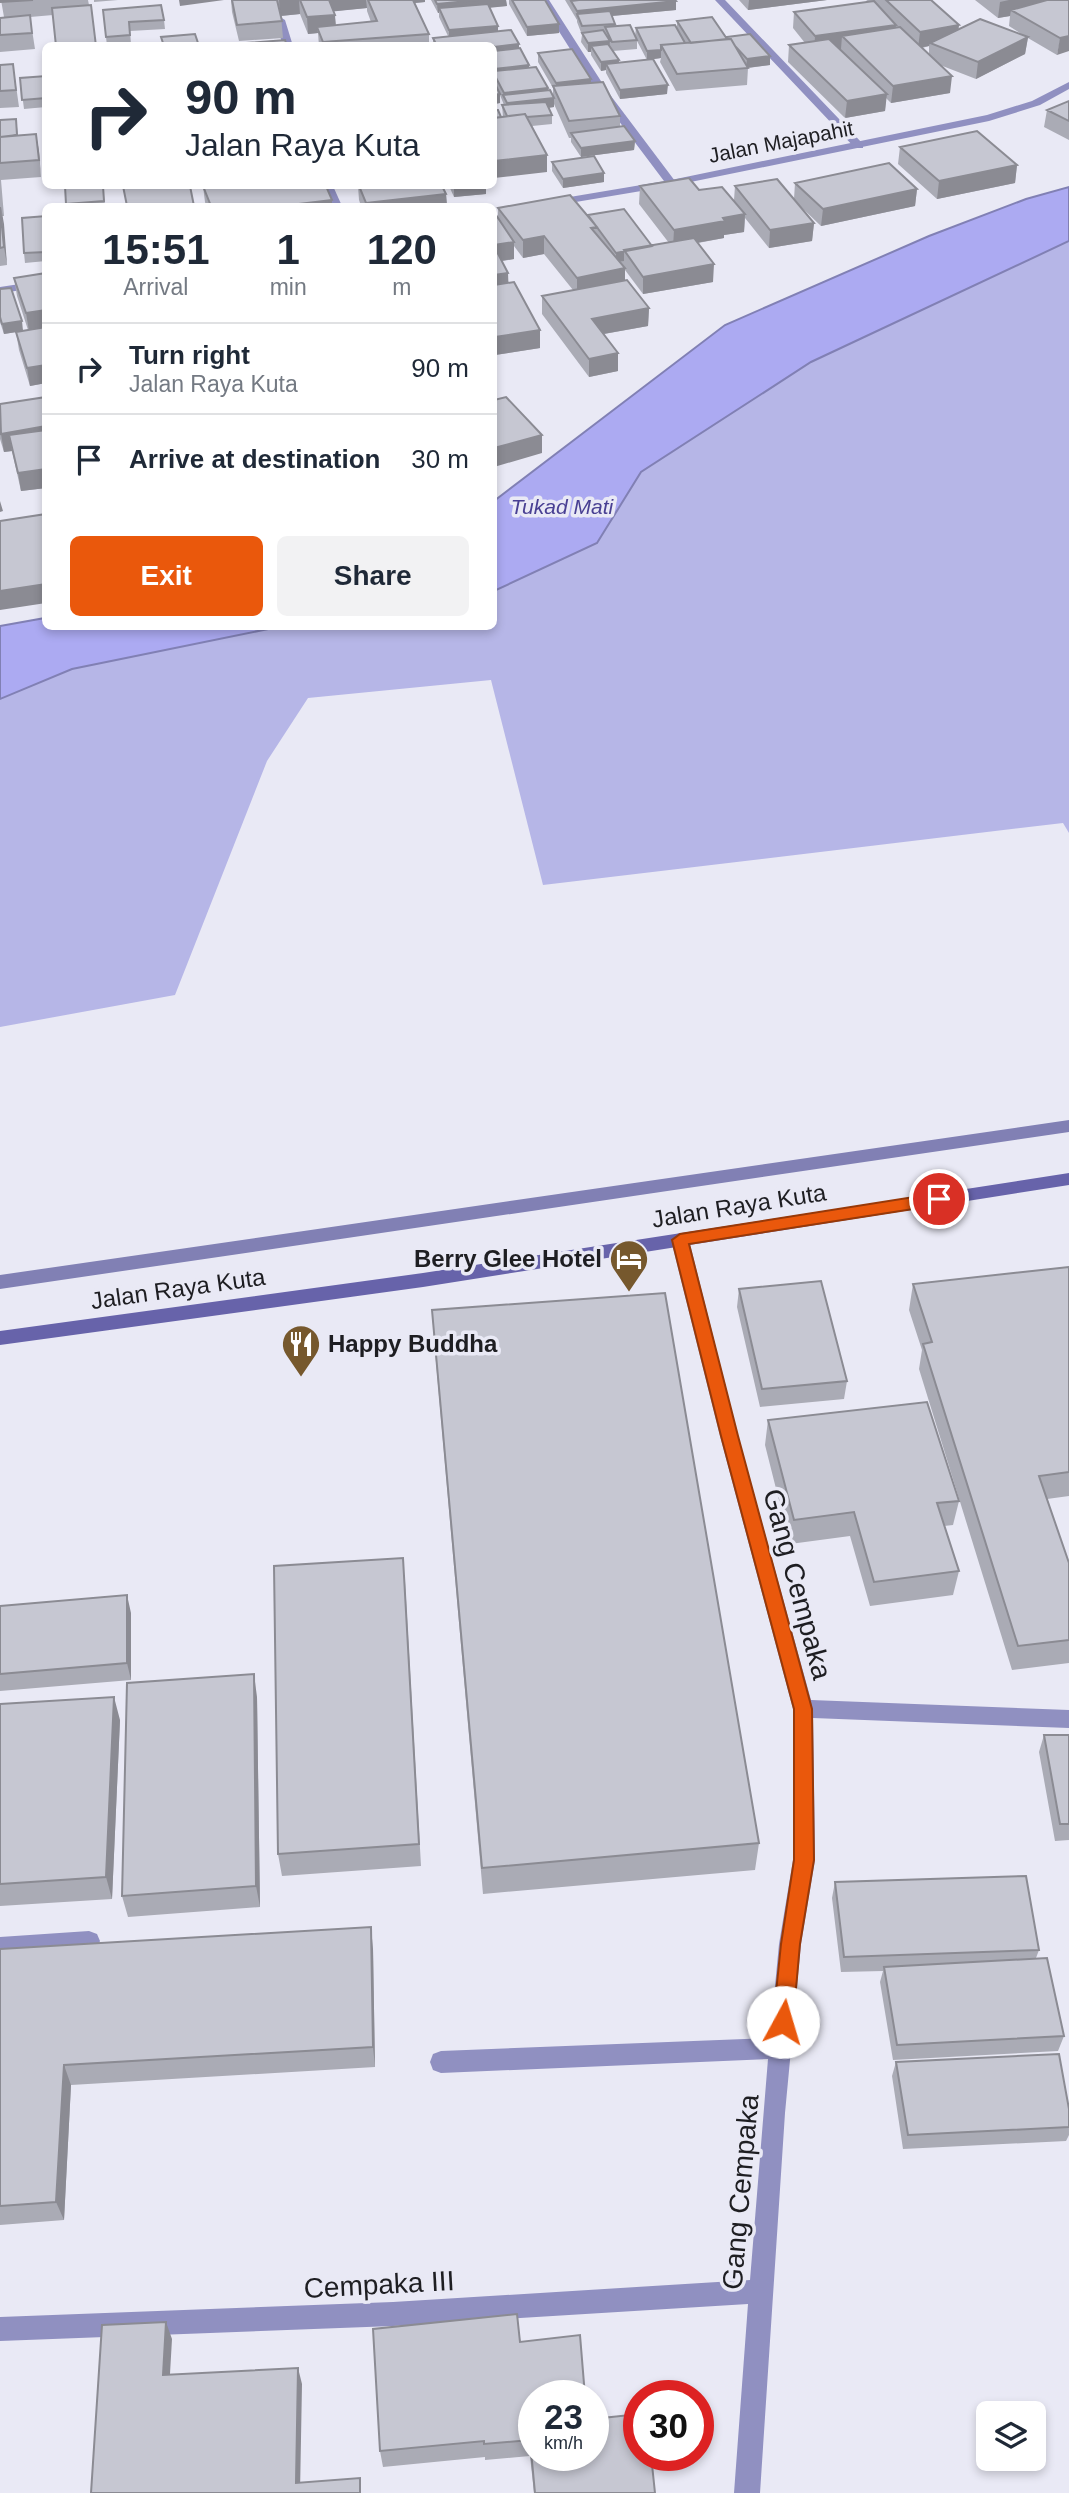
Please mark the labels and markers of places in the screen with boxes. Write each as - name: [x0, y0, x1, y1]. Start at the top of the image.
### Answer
- pin: [909, 1169, 969, 1229]
- hotel icon: Berry Glee Hotel: [608, 1238, 650, 1293]
- place label: Berry Glee Hotel: [414, 1245, 602, 1272]
- restaurant icon: Happy Buddha: [280, 1323, 322, 1378]
- place label: Happy Buddha: [328, 1330, 498, 1357]

